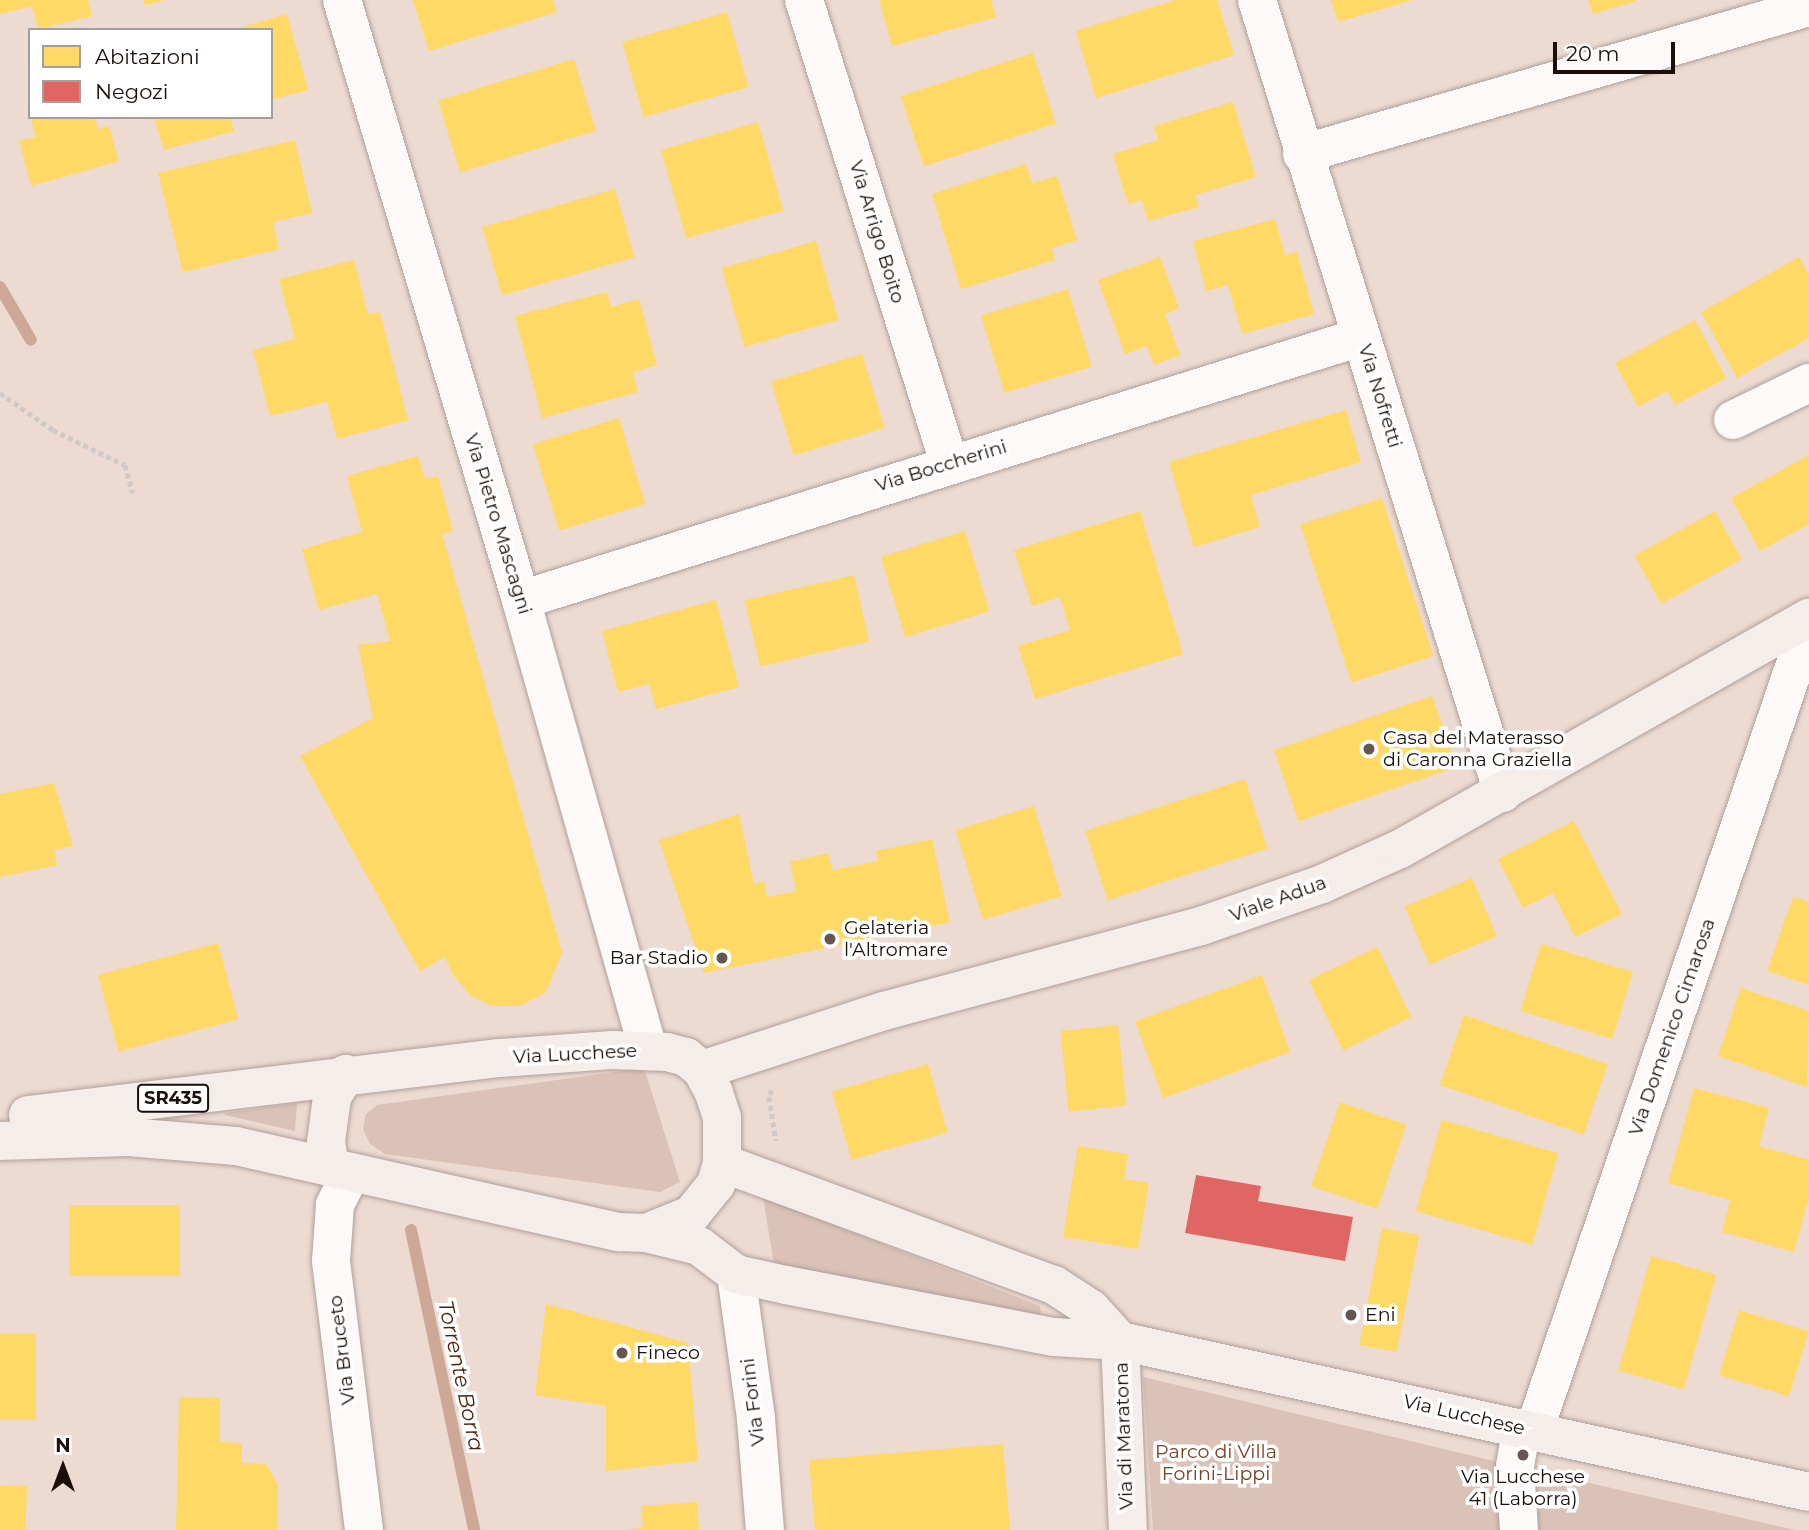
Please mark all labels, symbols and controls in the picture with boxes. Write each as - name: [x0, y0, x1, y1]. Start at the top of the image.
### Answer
- legend: [28, 28, 273, 119]
- scale bar: [1557, 28, 1680, 72]
- text: 20 m: [1566, 41, 1620, 66]
- text: Abitazioni: [95, 44, 200, 69]
- text: Negozi: [95, 79, 169, 104]
- street label: Via Arrigo Boito: [844, 158, 910, 306]
- street label: Via Nofretti: [1353, 341, 1407, 451]
- street label: Via Pietro Mascagni: [460, 431, 536, 617]
- street label: Via Boccherini: [872, 435, 1010, 497]
- place label: Casa del Materasso di Caronna Graziella: [1383, 727, 1572, 771]
- marker: Casa del Materasso di Caronna Graziella: [1361, 741, 1377, 757]
- street label: Viale Adua: [1227, 871, 1329, 927]
- street label: Via Domenico Cimarosa: [1624, 915, 1720, 1139]
- place label: Gelateria l'Altromare: [844, 917, 948, 961]
- marker: Gelateria l'Altromare: [822, 931, 838, 947]
- place label: Bar Stadio: [610, 947, 708, 969]
- marker: Bar Stadio: [714, 950, 730, 966]
- street label: Via Lucchese: [512, 1039, 638, 1069]
- road number: SR435: [136, 1084, 210, 1112]
- street label: Via Bruceto: [324, 1294, 360, 1406]
- water label: Torrente Borra: [433, 1298, 489, 1454]
- place label: Eni: [1365, 1304, 1396, 1326]
- marker: Eni: [1343, 1307, 1359, 1323]
- place label: Fineco: [636, 1342, 700, 1364]
- marker: Fineco: [614, 1345, 630, 1361]
- street label: Via Forini: [736, 1357, 770, 1447]
- street label: Via di Maratona: [1110, 1362, 1138, 1510]
- street label: Via Lucchese: [1401, 1390, 1527, 1440]
- north arrow: [28, 1432, 98, 1502]
- text: N: [55, 1434, 71, 1457]
- park label: Parco di Villa Forini-Lippi: [1155, 1441, 1277, 1485]
- marker: Via Lucchese 41 (Laborra): [1515, 1447, 1531, 1463]
- place label: Via Lucchese 41 (Laborra): [1461, 1466, 1585, 1510]

